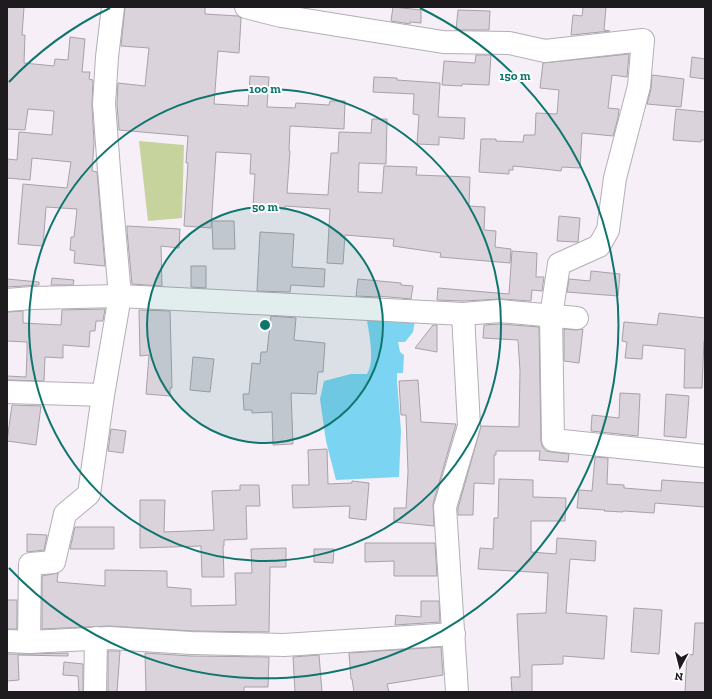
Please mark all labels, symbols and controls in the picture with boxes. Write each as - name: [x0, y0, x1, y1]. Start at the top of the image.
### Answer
- text: 150 m: [500, 69, 531, 83]
- text: 100 m: [249, 82, 281, 96]
- text: 50 m: [252, 200, 278, 214]
- centre of rings: [258, 318, 272, 332]
- north arrow: [660, 647, 700, 687]
- text: N: [673, 669, 684, 683]

